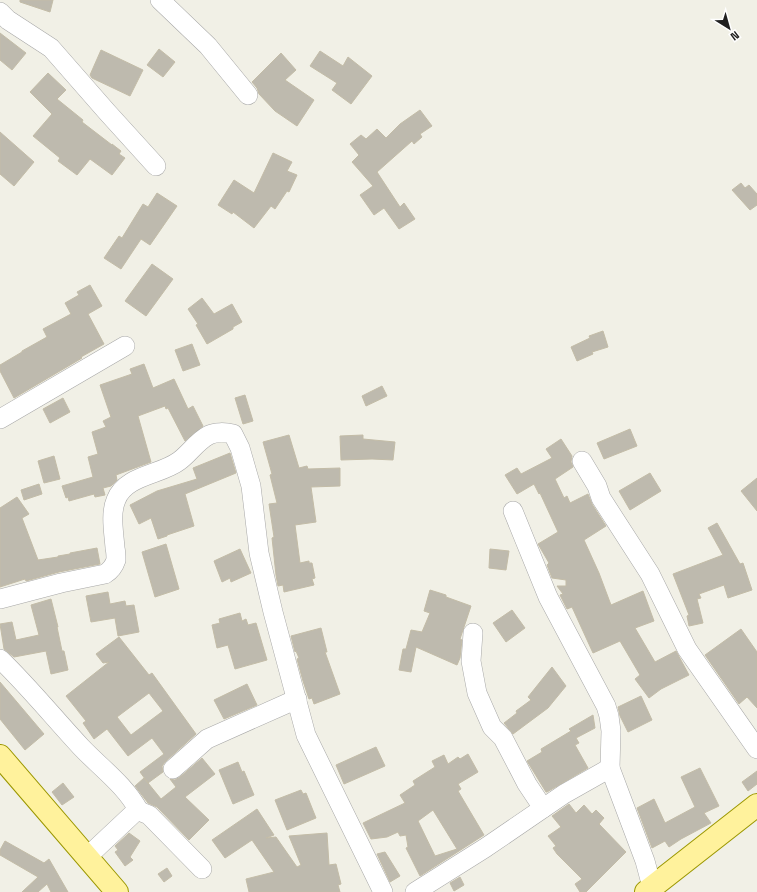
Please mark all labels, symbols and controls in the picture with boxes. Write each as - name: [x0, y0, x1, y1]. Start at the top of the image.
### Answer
- north arrow: [709, 8, 749, 48]
- text: N: [728, 28, 742, 44]

